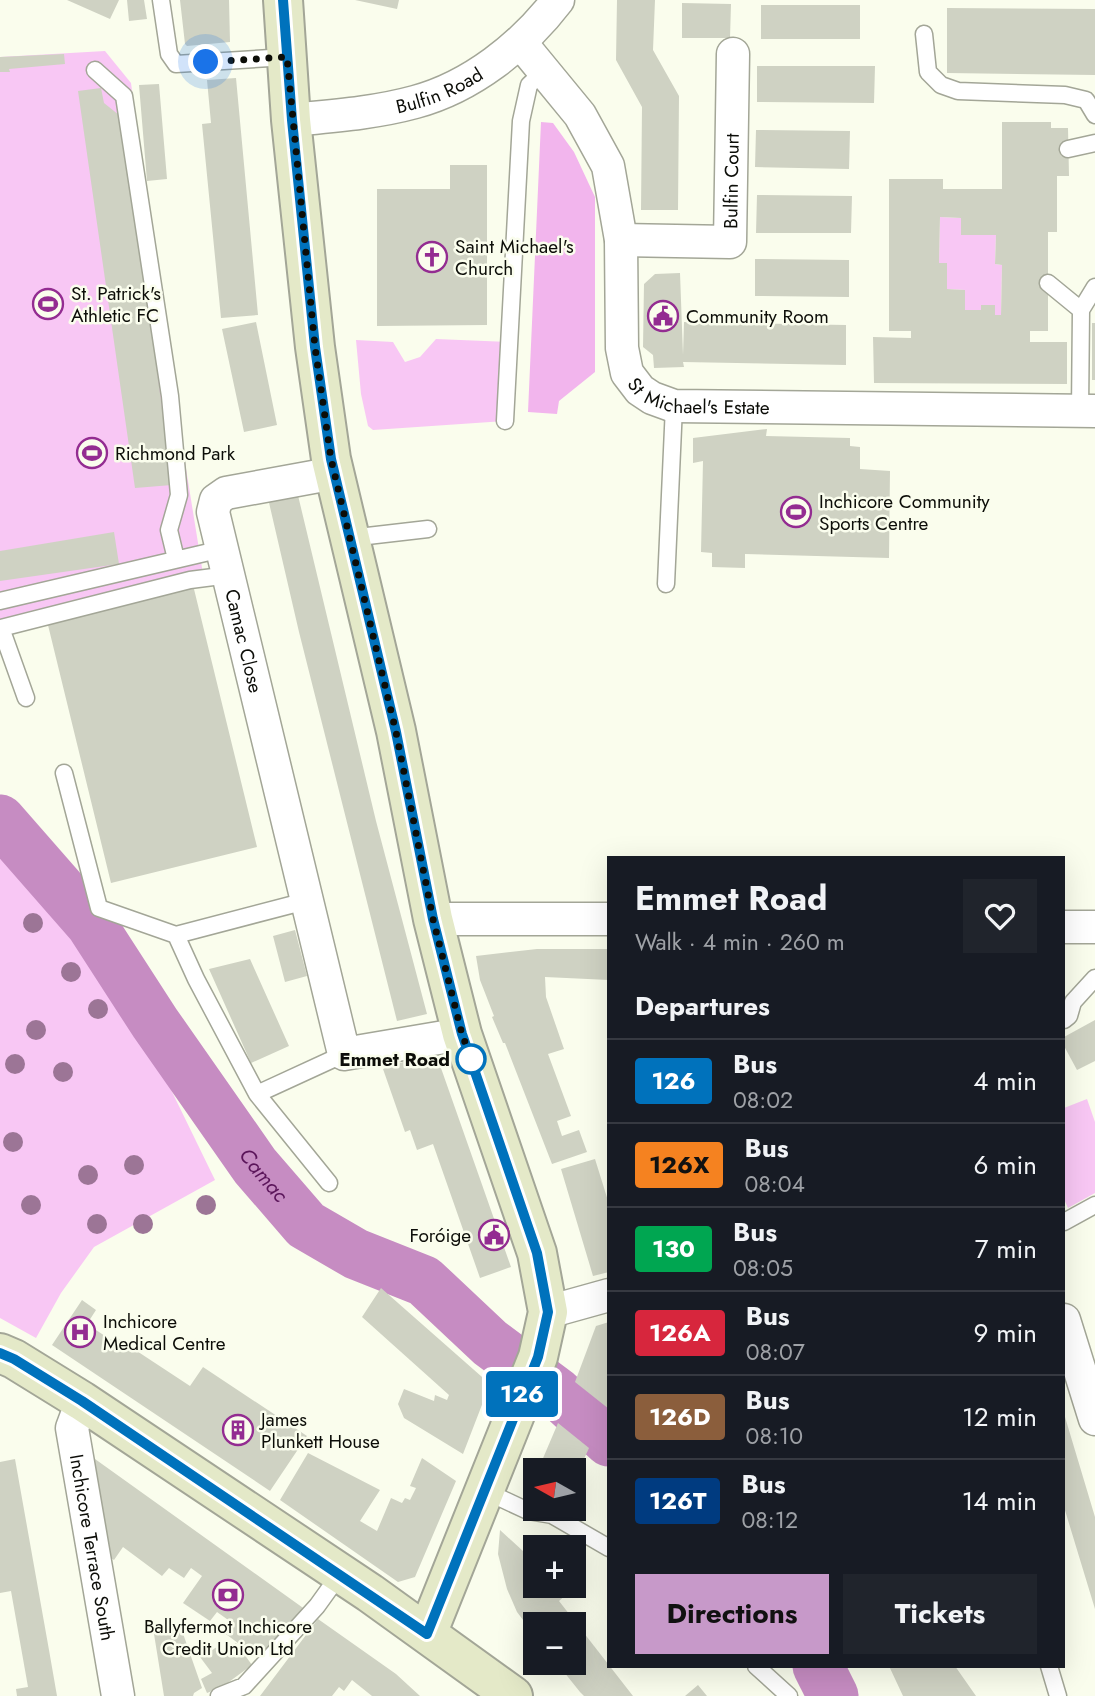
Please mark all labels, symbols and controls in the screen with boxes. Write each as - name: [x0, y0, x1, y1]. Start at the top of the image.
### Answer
- your location: [188, 44, 223, 79]
- street label: Bulfin Road: [393, 61, 488, 120]
- street label: Bulfin Court: [717, 133, 745, 229]
- place label: Saint Michael's Church: [455, 233, 574, 282]
- church icon: Saint Michael's Church: [415, 240, 449, 274]
- place label: St. Patrick's Athletic FC: [71, 280, 161, 329]
- sports icon: St. Patrick's Athletic FC: [31, 287, 65, 321]
- public building icon: Community Room: [646, 299, 680, 333]
- place label: Community Room: [686, 303, 829, 330]
- street label: St Michael's Estate: [621, 372, 770, 421]
- sports icon: Richmond Park: [75, 436, 109, 470]
- place label: Richmond Park: [115, 440, 236, 467]
- place label: Inchicore Community Sports Centre: [819, 488, 990, 537]
- sports icon: Inchicore Community Sports Centre: [779, 495, 813, 529]
- street label: Camac Close: [219, 586, 270, 696]
- text: Emmet Road: [635, 875, 827, 922]
- button: heart: [963, 879, 1037, 953]
- text: Walk · 4 min · 260 m: [635, 925, 845, 959]
- text: Departures: [635, 987, 770, 1025]
- marker: Emmet Road: [456, 1044, 486, 1074]
- text: Bus: [733, 1045, 777, 1083]
- place label: Emmet Road: [339, 1046, 450, 1073]
- text: 4 min: [973, 1062, 1037, 1100]
- text: 126: [651, 1063, 696, 1098]
- text: 08:02: [733, 1083, 793, 1117]
- text: Bus: [744, 1129, 789, 1167]
- water label: Camac: [232, 1142, 295, 1209]
- text: 6 min: [974, 1146, 1037, 1184]
- text: 126X: [649, 1147, 709, 1182]
- text: 08:04: [744, 1167, 805, 1201]
- text: Bus: [733, 1213, 777, 1251]
- public building icon: Foróige: [477, 1218, 511, 1252]
- place label: Foróige: [410, 1222, 471, 1249]
- text: 7 min: [975, 1230, 1037, 1268]
- text: 130: [652, 1231, 695, 1266]
- text: 08:05: [733, 1251, 793, 1285]
- text: Bus: [746, 1297, 790, 1335]
- place label: Inchicore Medical Centre: [103, 1308, 226, 1357]
- text: 9 min: [974, 1314, 1037, 1352]
- hospital icon: Inchicore Medical Centre: [63, 1315, 97, 1349]
- text: 126A: [649, 1315, 711, 1350]
- text: 08:07: [746, 1335, 805, 1369]
- line badge: 126: [482, 1371, 562, 1417]
- text: 126: [500, 1376, 544, 1411]
- text: Bus: [746, 1381, 790, 1419]
- text: 12 min: [962, 1398, 1037, 1436]
- text: 126D: [649, 1399, 711, 1434]
- place label: James Plunkett House: [258, 1406, 380, 1455]
- building icon: James Plunkett House: [221, 1413, 255, 1447]
- text: 08:10: [746, 1419, 803, 1453]
- street label: Inchicore Terrace South: [63, 1452, 122, 1643]
- north arrow: [523, 1458, 586, 1521]
- map controls: [523, 1458, 586, 1675]
- text: Bus: [741, 1465, 786, 1503]
- text: 14 min: [962, 1482, 1037, 1520]
- text: 126T: [649, 1483, 706, 1518]
- text: 08:12: [741, 1503, 798, 1537]
- button: +: [523, 1535, 586, 1598]
- button: Directions: [635, 1574, 829, 1654]
- button: Tickets: [843, 1574, 1037, 1654]
- bank icon: Ballyfermot Inchicore Credit Union Ltd: [211, 1578, 245, 1612]
- button: −: [523, 1612, 586, 1675]
- place label: Ballyfermot Inchicore Credit Union Ltd: [144, 1613, 312, 1662]

